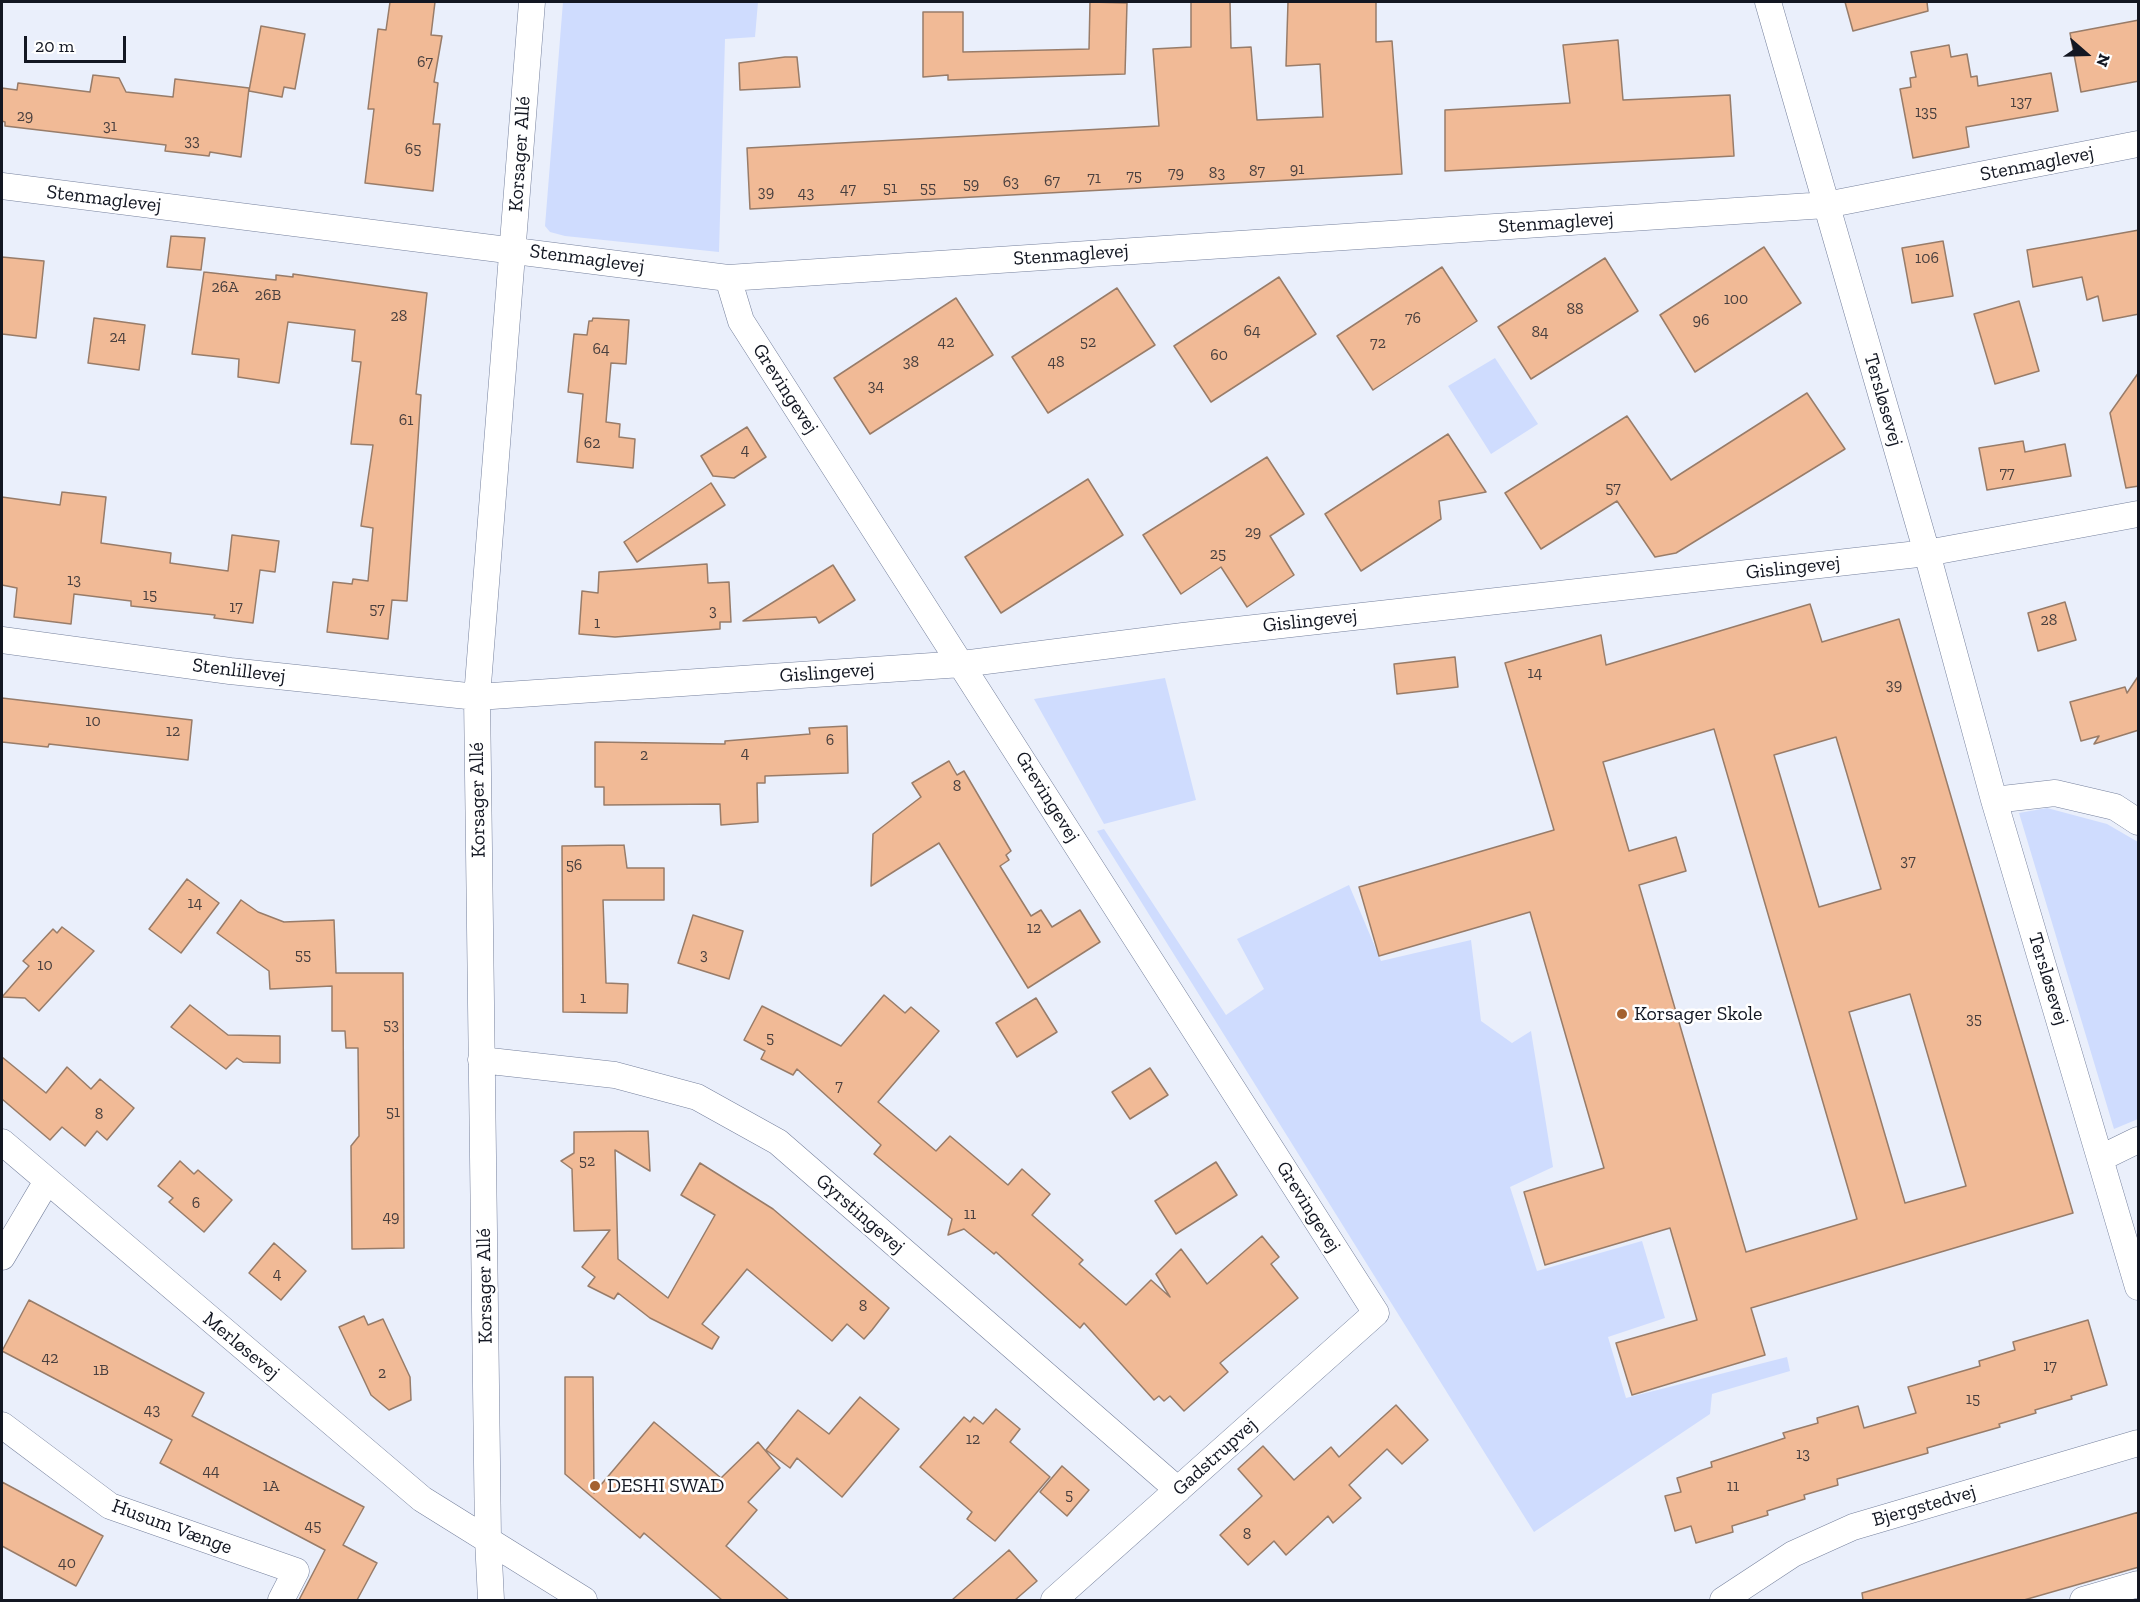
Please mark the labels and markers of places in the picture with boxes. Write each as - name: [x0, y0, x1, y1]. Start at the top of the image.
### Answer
- place label: Korsager Skole: [1634, 1002, 1763, 1026]
- marker: Korsager Skole: [1615, 1007, 1629, 1021]
- place label: DESHI SWAD: [607, 1474, 724, 1498]
- marker: DESHI SWAD: [588, 1479, 602, 1493]

